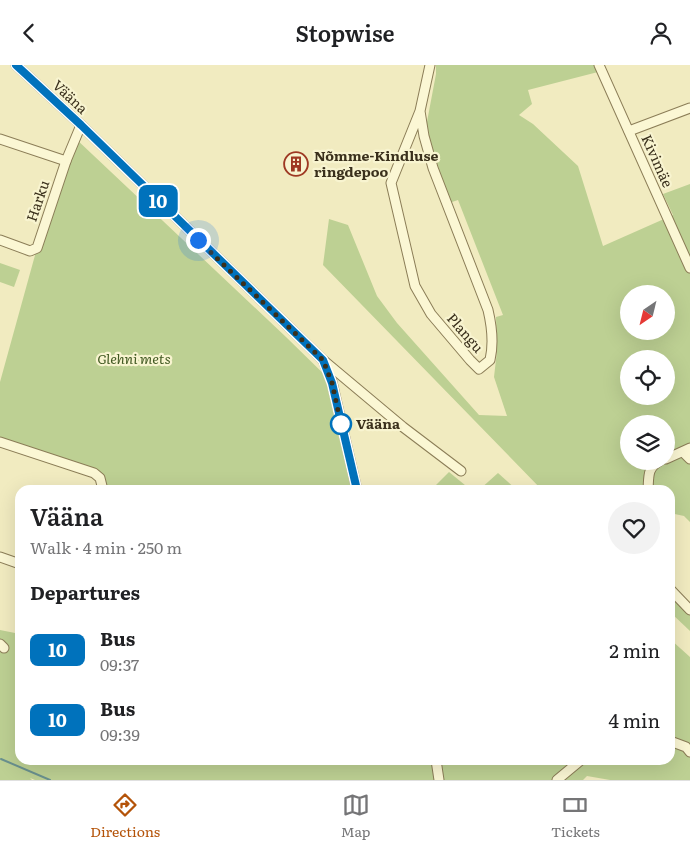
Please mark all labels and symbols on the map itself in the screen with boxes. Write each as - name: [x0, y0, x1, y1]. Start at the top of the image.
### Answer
- street label: Vääna: [49, 75, 93, 118]
- street label: Kivimäe: [637, 131, 678, 190]
- place label: Nõmme-Kindluse ringdepoo: [314, 145, 438, 181]
- building icon: Nõmme-Kindluse ringdepoo: [283, 151, 309, 177]
- street label: Harku: [21, 177, 54, 224]
- line badge: 10: [136, 185, 180, 217]
- your location: [186, 228, 211, 253]
- north arrow: [620, 285, 675, 340]
- street label: Plangu: [443, 308, 489, 357]
- park label: Glehni mets: [97, 348, 171, 368]
- marker: Vääna: [330, 413, 352, 435]
- place label: Vääna: [356, 413, 401, 433]

